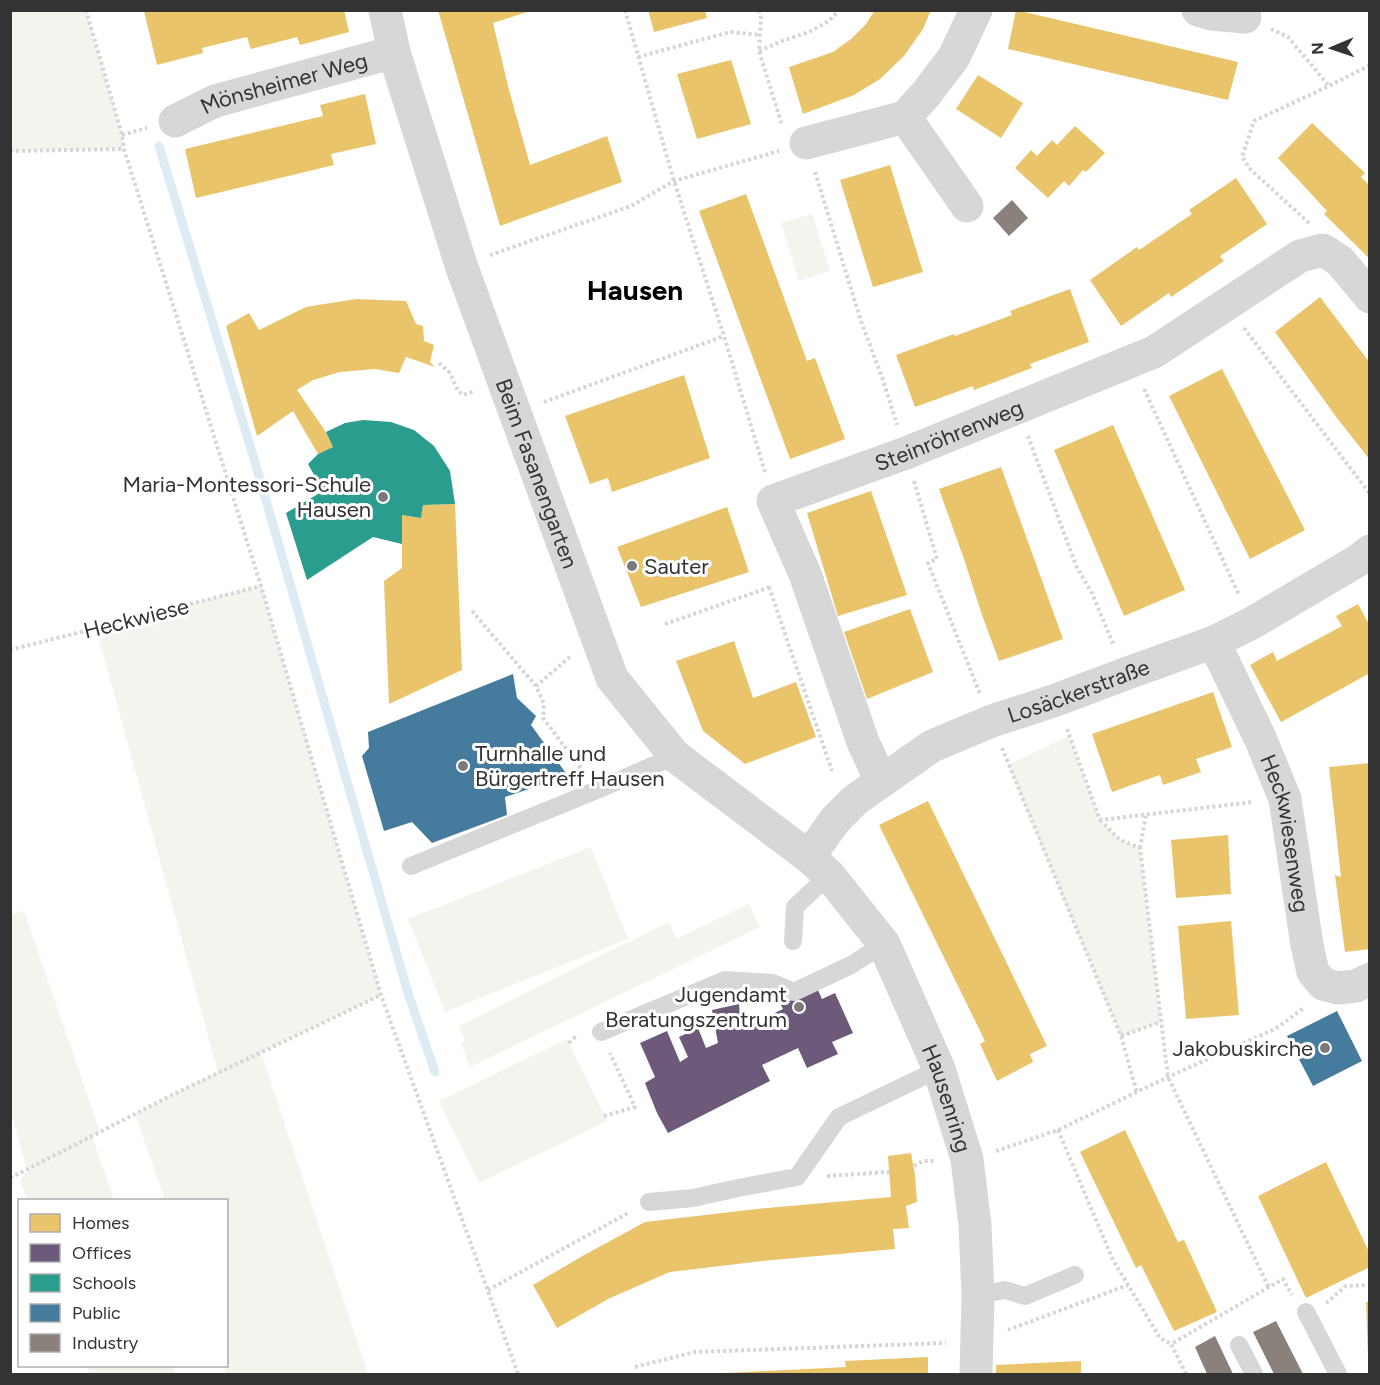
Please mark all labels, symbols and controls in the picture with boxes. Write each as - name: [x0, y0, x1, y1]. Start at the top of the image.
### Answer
- north arrow: [1302, 18, 1362, 78]
- text: N: [1308, 42, 1327, 55]
- street label: Mönsheimer Weg: [196, 47, 370, 120]
- district label: Hausen: [587, 273, 683, 307]
- street label: Beim Fasanengarten: [490, 375, 584, 572]
- street label: Steinröhrenweg: [871, 394, 1027, 477]
- place label: Maria-Montessori-Schule Hausen: [123, 471, 371, 523]
- marker: Maria-Montessori-Schule Hausen: [376, 490, 390, 504]
- place label: Sauter: [644, 553, 709, 580]
- marker: Sauter: [625, 559, 639, 573]
- street label: Heckwiese: [81, 592, 192, 645]
- street label: Losäckerstraße: [1004, 653, 1153, 729]
- place label: Turnhalle und Bürgertreff Hausen: [475, 740, 665, 792]
- street label: Heckwiesenweg: [1254, 750, 1315, 914]
- marker: Turnhalle und Bürgertreff Hausen: [456, 759, 470, 773]
- place label: Jugendamt Beratungszentrum: [605, 981, 787, 1033]
- marker: Jugendamt Beratungszentrum: [792, 1000, 806, 1014]
- place label: Jakobuskirche: [1172, 1035, 1313, 1062]
- street label: Hausenring: [916, 1040, 977, 1156]
- marker: Jakobuskirche: [1318, 1041, 1332, 1055]
- legend: [18, 1199, 228, 1367]
- text: Homes: [72, 1212, 130, 1234]
- text: Offices: [72, 1242, 131, 1264]
- text: Schools: [72, 1272, 136, 1294]
- text: Public: [72, 1302, 121, 1324]
- text: Industry: [72, 1332, 139, 1354]

